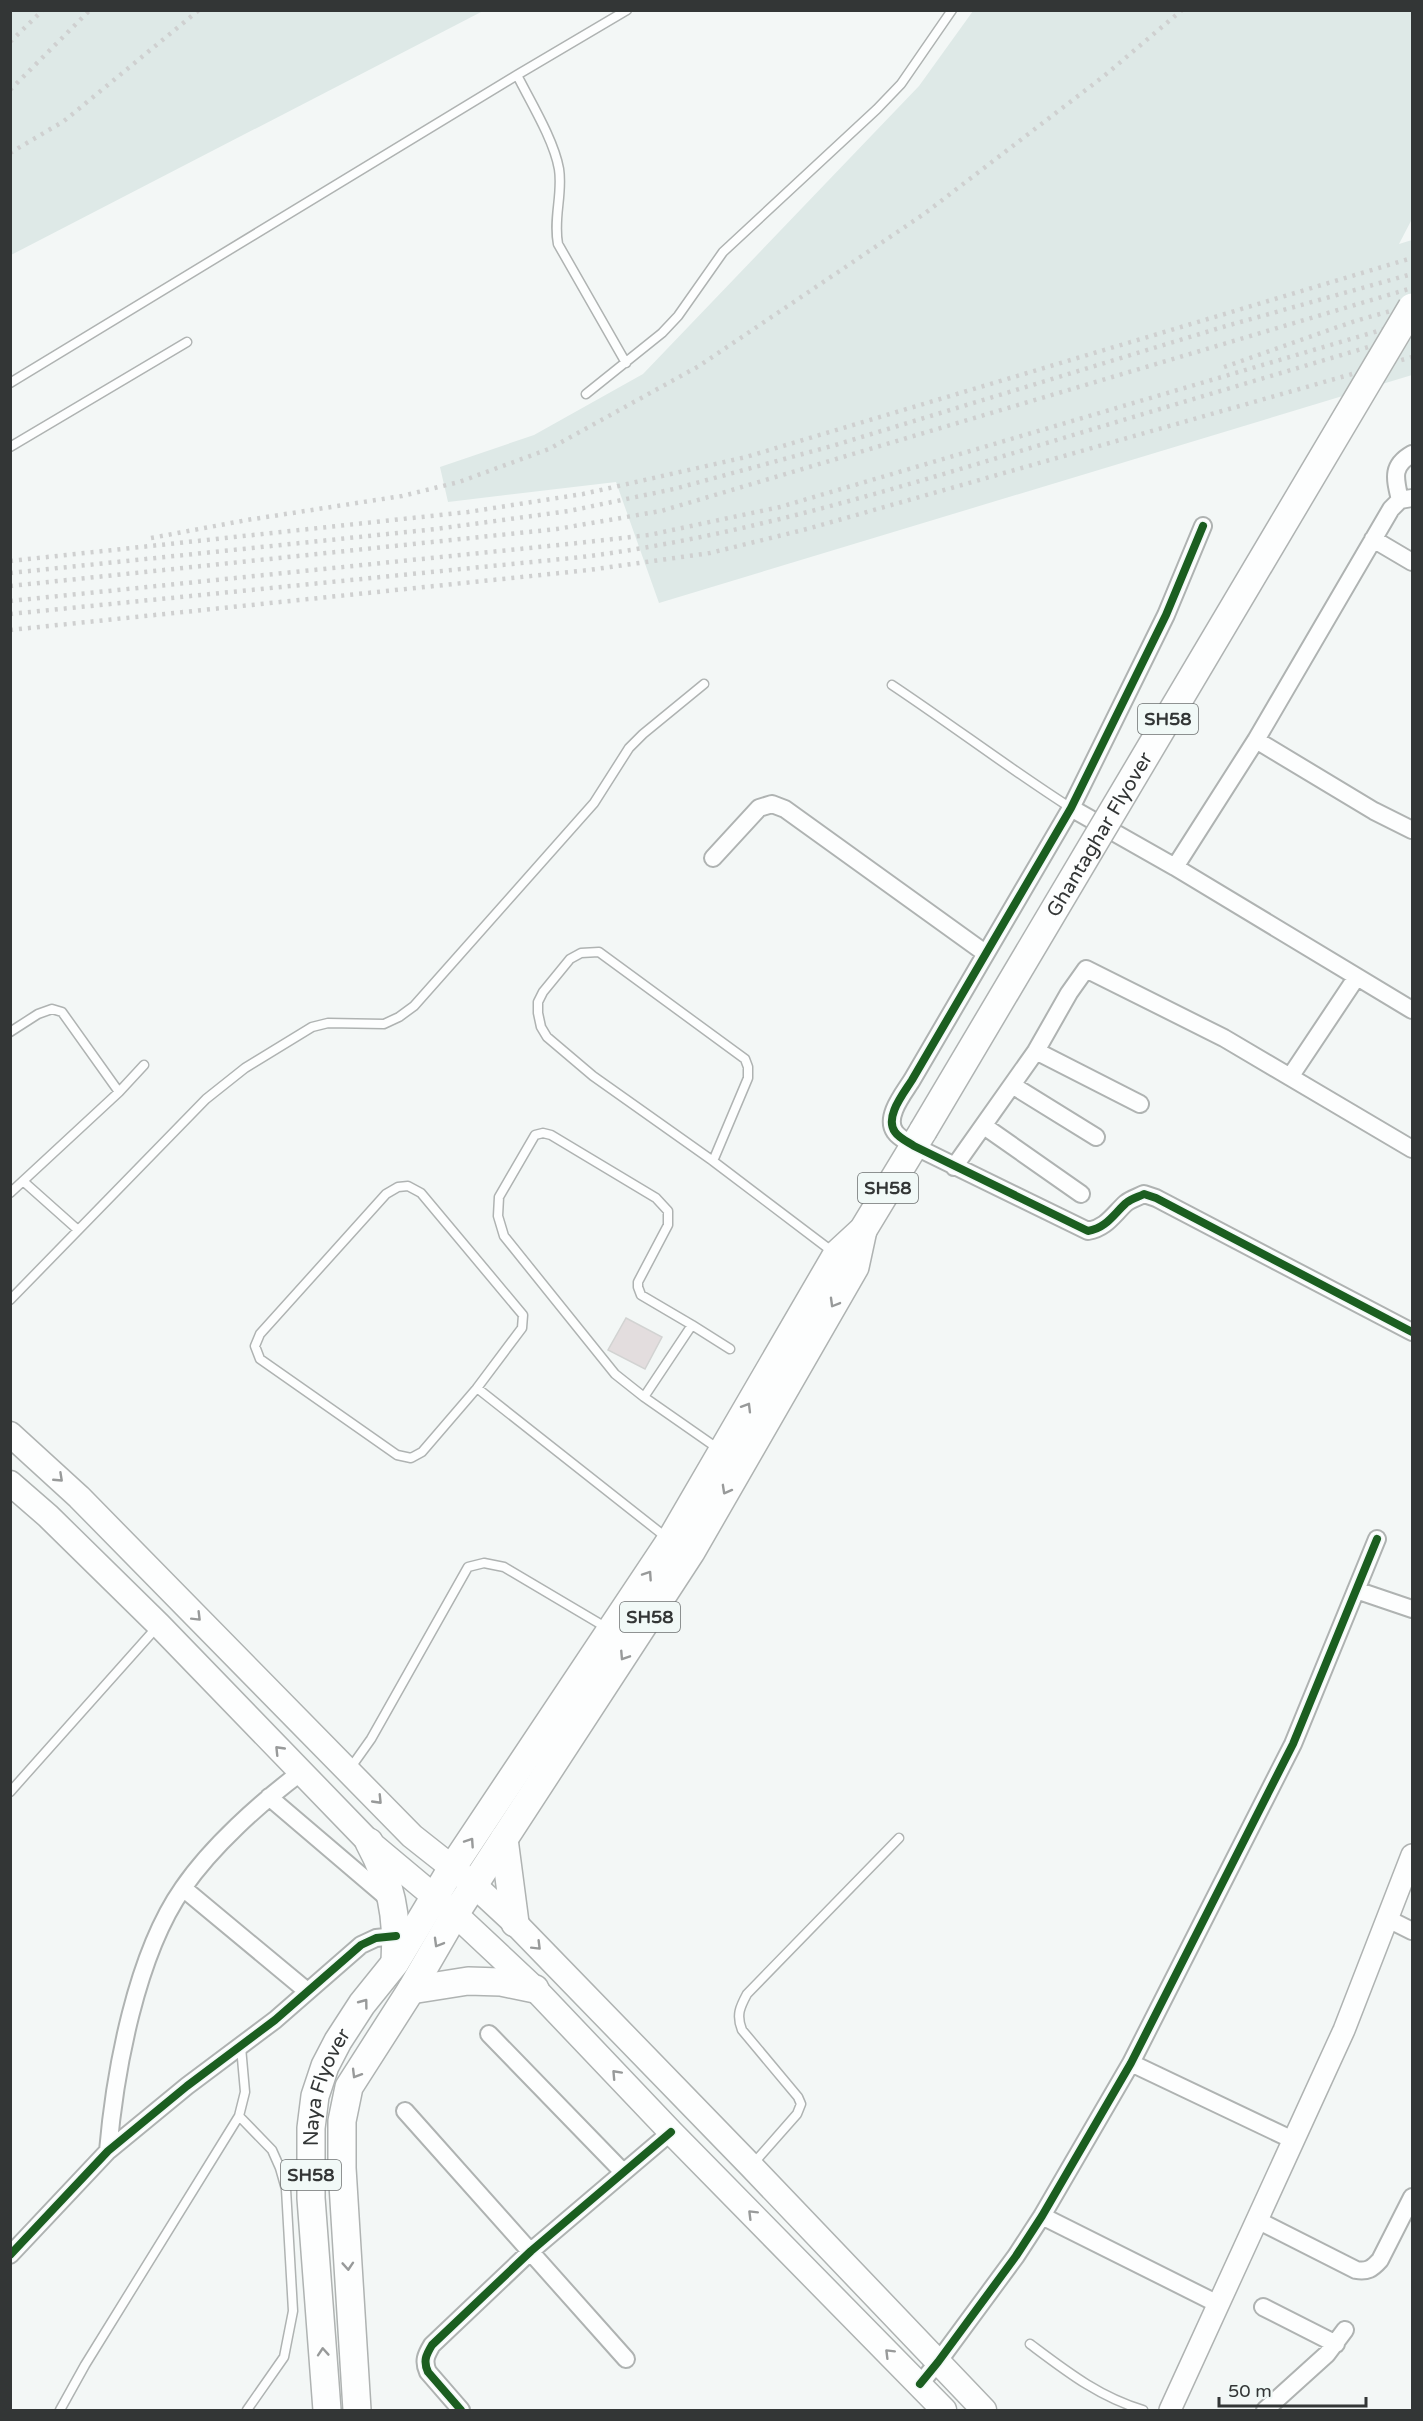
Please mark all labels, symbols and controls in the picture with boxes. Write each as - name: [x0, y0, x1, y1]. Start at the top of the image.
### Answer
- road number: SH58: [1138, 704, 1198, 734]
- street label: Ghantaghar Flyover: [1042, 748, 1158, 922]
- road number: SH58: [858, 1173, 918, 1203]
- one-way arrow: [829, 1297, 841, 1307]
- one-way arrow: [740, 1403, 751, 1413]
- one-way arrow: [52, 1471, 63, 1482]
- one-way arrow: [722, 1484, 733, 1494]
- one-way arrow: [641, 1570, 652, 1581]
- road number: SH58: [620, 1602, 680, 1632]
- one-way arrow: [189, 1609, 200, 1620]
- one-way arrow: [620, 1650, 631, 1661]
- one-way arrow: [275, 1747, 286, 1757]
- one-way arrow: [371, 1794, 382, 1804]
- one-way arrow: [463, 1837, 474, 1848]
- one-way arrow: [434, 1937, 445, 1947]
- one-way arrow: [530, 1938, 541, 1949]
- one-way arrow: [357, 1998, 368, 2009]
- street label: Naya Flyover: [300, 2024, 356, 2146]
- one-way arrow: [352, 2068, 364, 2078]
- one-way arrow: [613, 2071, 624, 2082]
- road number: SH58: [281, 2160, 341, 2190]
- one-way arrow: [749, 2211, 760, 2222]
- one-way arrow: [341, 2262, 354, 2271]
- one-way arrow: [316, 2348, 329, 2357]
- one-way arrow: [886, 2349, 897, 2360]
- scale bar: [1219, 2370, 1366, 2408]
- text: 50 m: [1228, 2380, 1272, 2402]

